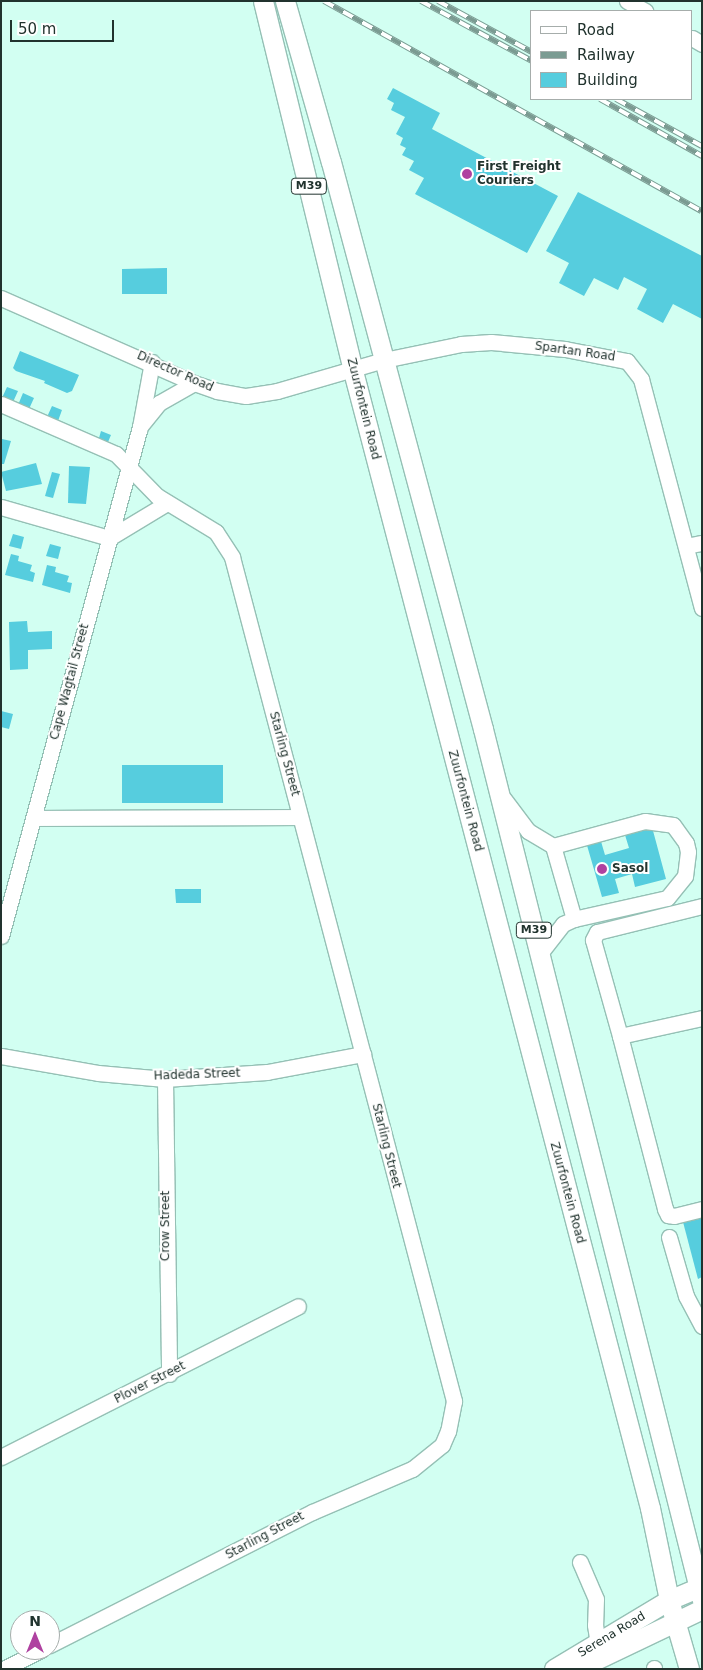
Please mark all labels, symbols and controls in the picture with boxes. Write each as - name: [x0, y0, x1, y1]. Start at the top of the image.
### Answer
- scale bar: [12, 10, 116, 42]
- legend: [530, 10, 693, 100]
- text: 50 m: [18, 20, 56, 38]
- text: Road: [577, 21, 615, 39]
- text: Railway: [577, 46, 635, 64]
- text: Building: [577, 71, 638, 89]
- place label: First Freight Couriers: [477, 160, 561, 188]
- marker: First Freight Couriers: [461, 168, 473, 180]
- road number: M39: [290, 178, 328, 195]
- street label: Spartan Road: [534, 339, 616, 365]
- street label: Director Road: [135, 349, 215, 395]
- street label: Zuurfontein Road: [343, 357, 383, 461]
- street label: Cape Wagtail Street: [48, 622, 92, 742]
- street label: Starling Street: [266, 710, 302, 798]
- street label: Zuurfontein Road: [445, 749, 485, 853]
- place label: Sasol: [612, 862, 648, 876]
- marker: Sasol: [596, 863, 608, 875]
- road number: M39: [515, 922, 553, 938]
- street label: Hadeda Street: [153, 1066, 241, 1084]
- street label: Starling Street: [369, 1102, 403, 1190]
- street label: Zuurfontein Road: [547, 1141, 587, 1245]
- street label: Crow Street: [159, 1191, 173, 1261]
- street label: Plover Street: [112, 1359, 188, 1407]
- street label: Starling Street: [223, 1509, 307, 1563]
- street label: Serena Road: [576, 1609, 648, 1661]
- north arrow: [10, 1610, 60, 1660]
- text: N: [29, 1613, 41, 1629]

